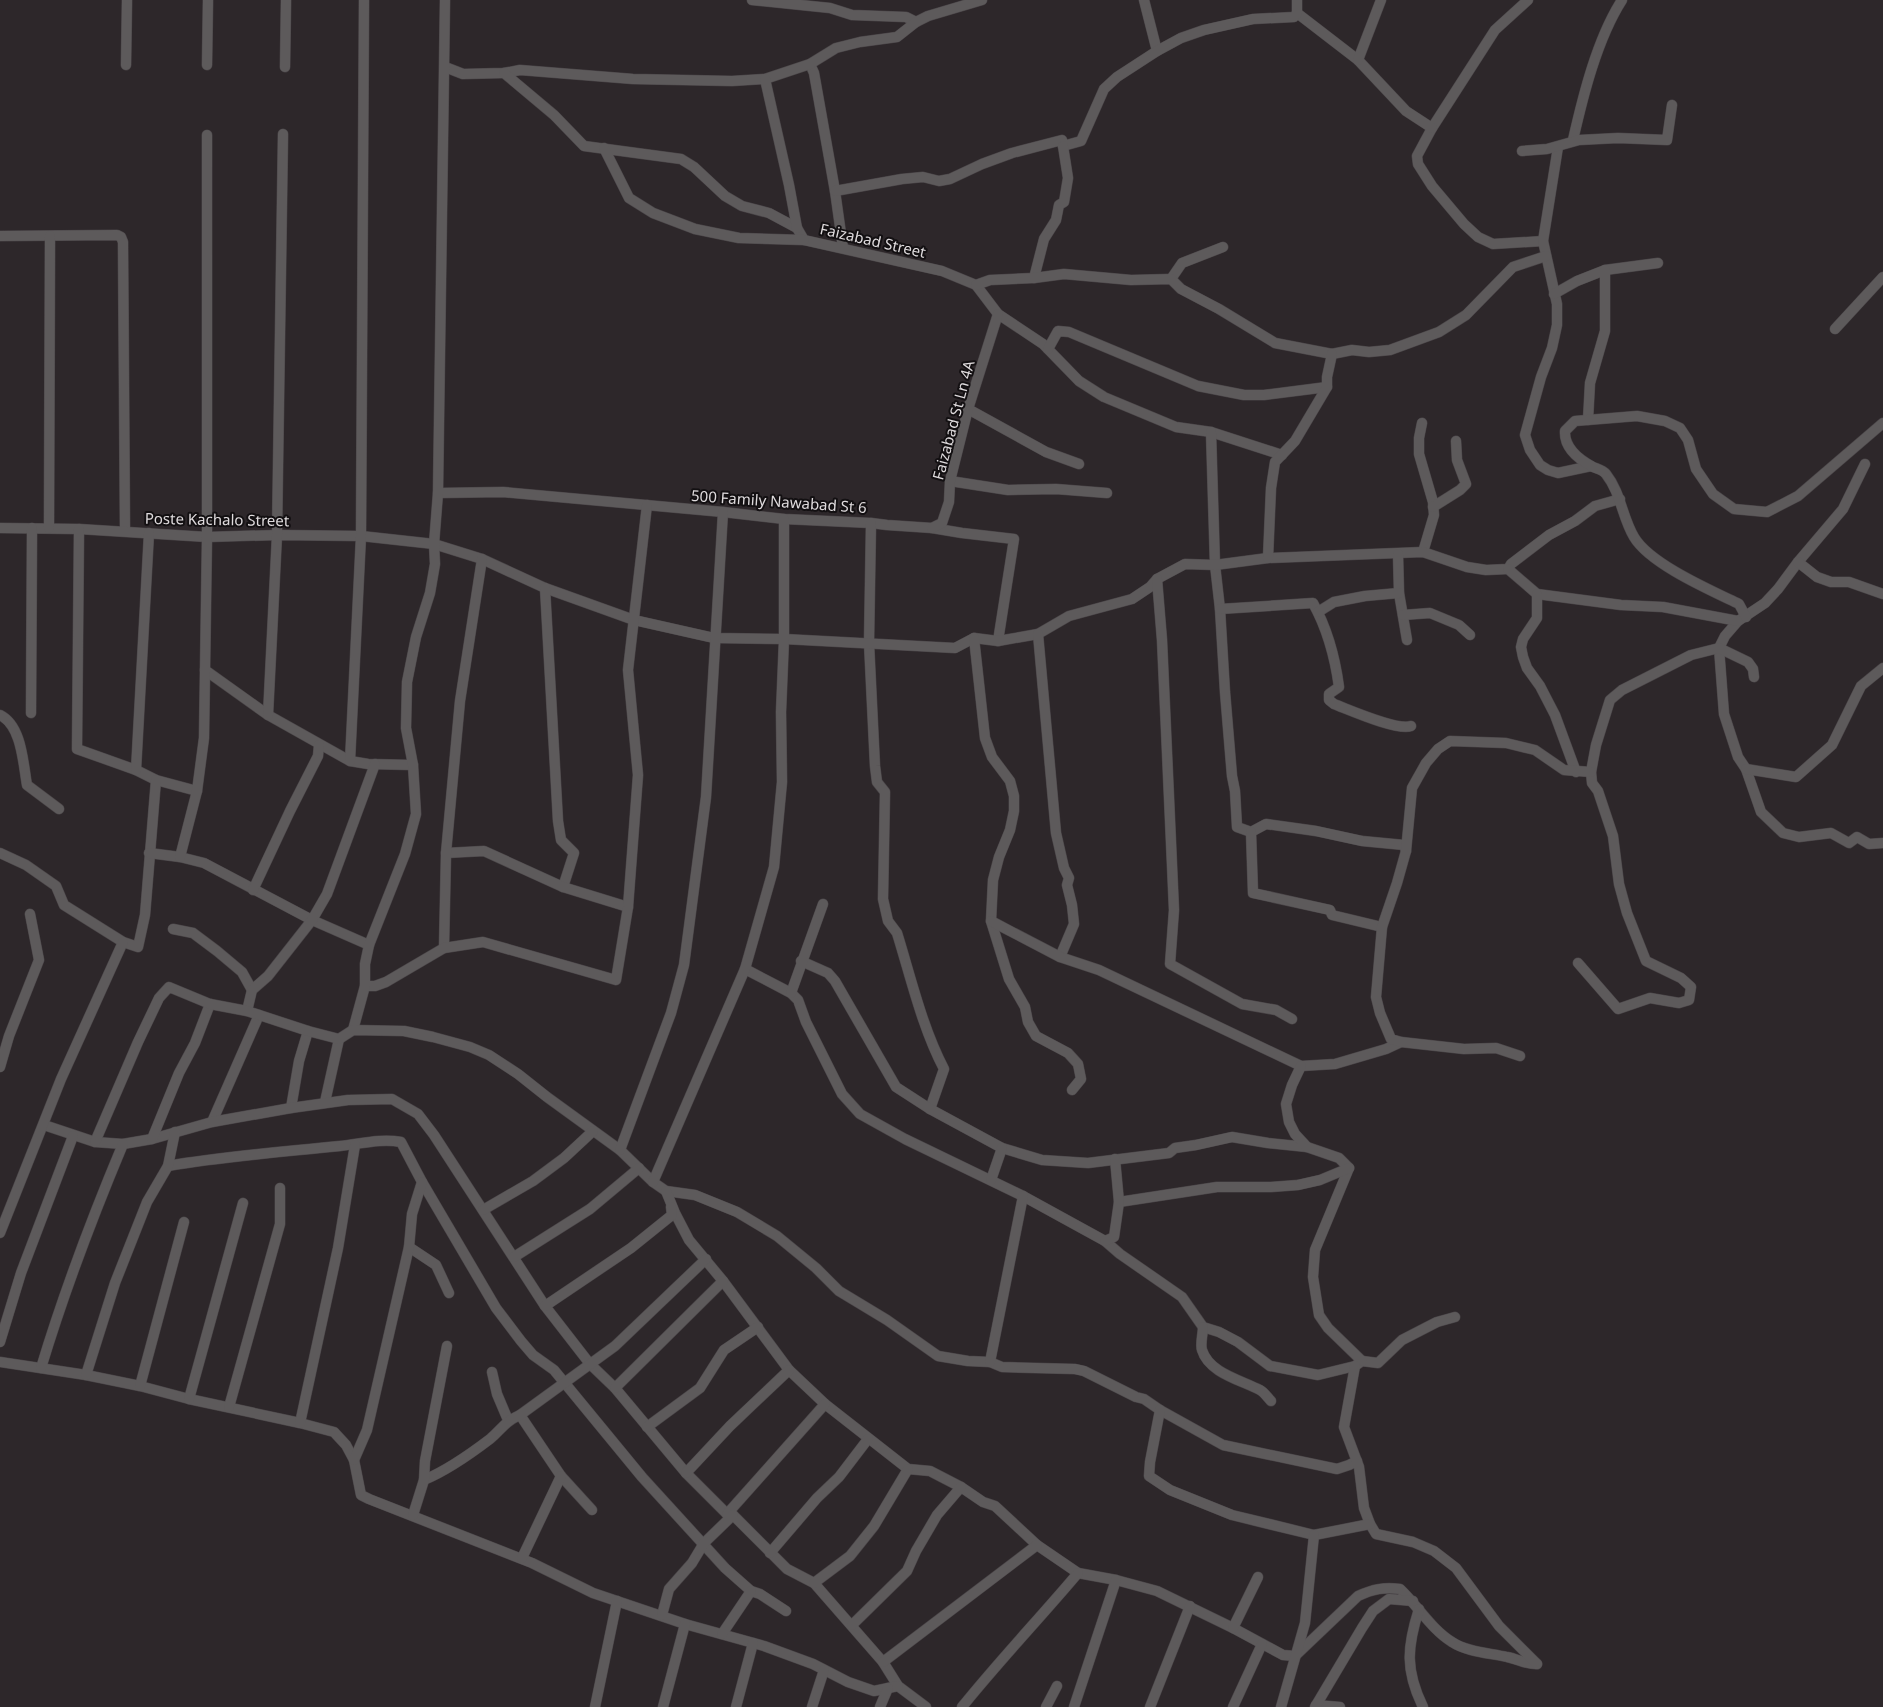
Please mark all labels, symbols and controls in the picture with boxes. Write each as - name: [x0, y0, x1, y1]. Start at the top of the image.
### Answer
- street label: Faizabad Street: [818, 218, 929, 262]
- street label: Faizabad St Ln 4A: [927, 358, 979, 482]
- street label: 500 Family Nawabad St 6: [690, 485, 868, 517]
- street label: Poste Kachalo Street: [145, 508, 290, 530]

